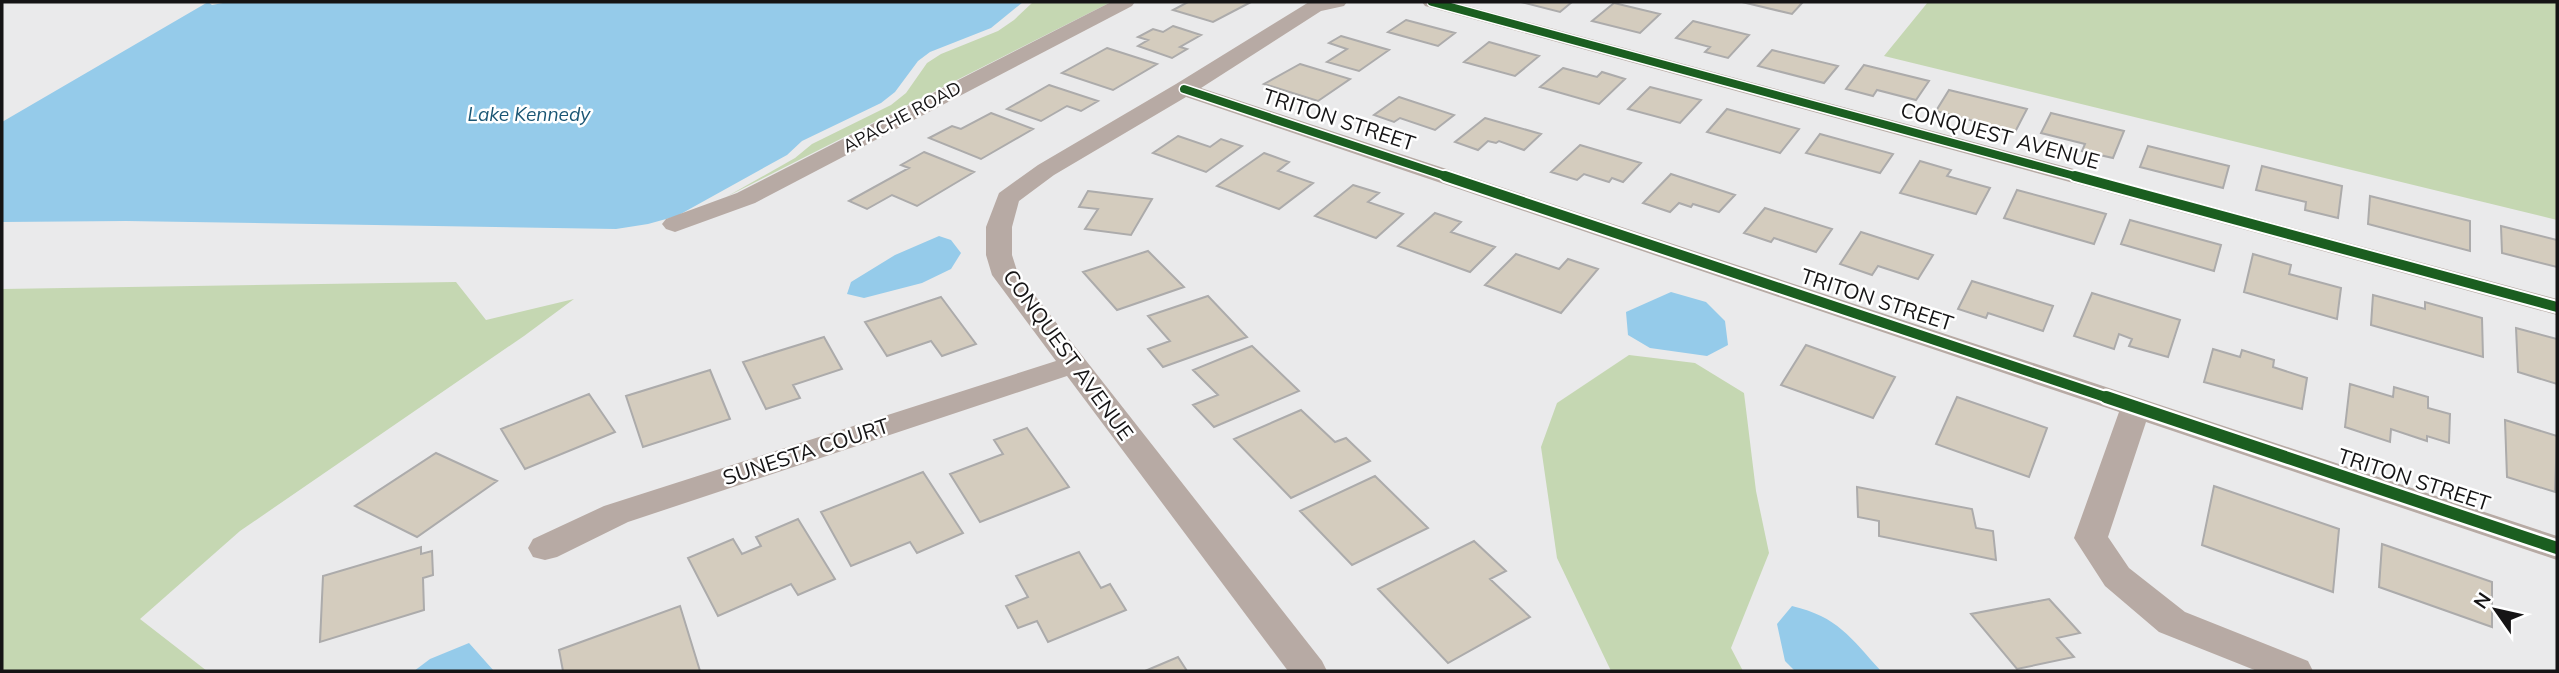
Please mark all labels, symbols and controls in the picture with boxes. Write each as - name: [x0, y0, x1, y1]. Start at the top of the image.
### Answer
- street label: APACHE ROAD: [839, 76, 965, 157]
- street label: TRITON STREET: [1260, 82, 1419, 156]
- street label: CONQUEST AVENUE: [1898, 96, 2103, 174]
- water label: Lake Kennedy: [468, 102, 591, 126]
- street label: TRITON STREET: [1798, 262, 1957, 336]
- street label: CONQUEST AVENUE: [998, 264, 1140, 445]
- street label: SUNESTA COURT: [719, 412, 892, 490]
- street label: TRITON STREET: [2335, 442, 2494, 516]
- north arrow: [2461, 575, 2531, 645]
- text: N: [2468, 588, 2496, 613]

